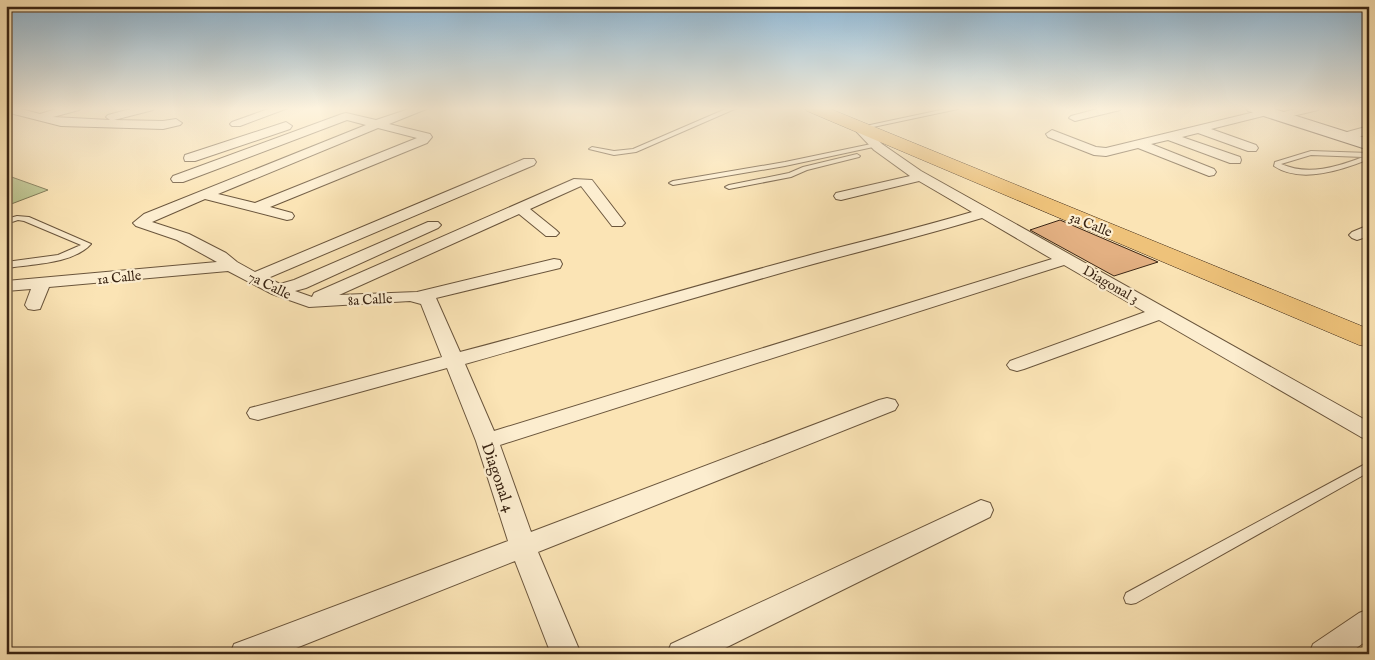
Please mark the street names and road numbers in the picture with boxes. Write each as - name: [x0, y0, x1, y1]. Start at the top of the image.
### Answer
- street label: 3a Calle: [1067, 208, 1115, 242]
- street label: Diagonal 3: [1079, 262, 1142, 308]
- street label: 1a Calle: [96, 267, 143, 289]
- street label: 7a Calle: [245, 268, 295, 304]
- street label: 8a Calle: [347, 290, 393, 310]
- street label: Diagonal 4: [476, 440, 518, 515]

